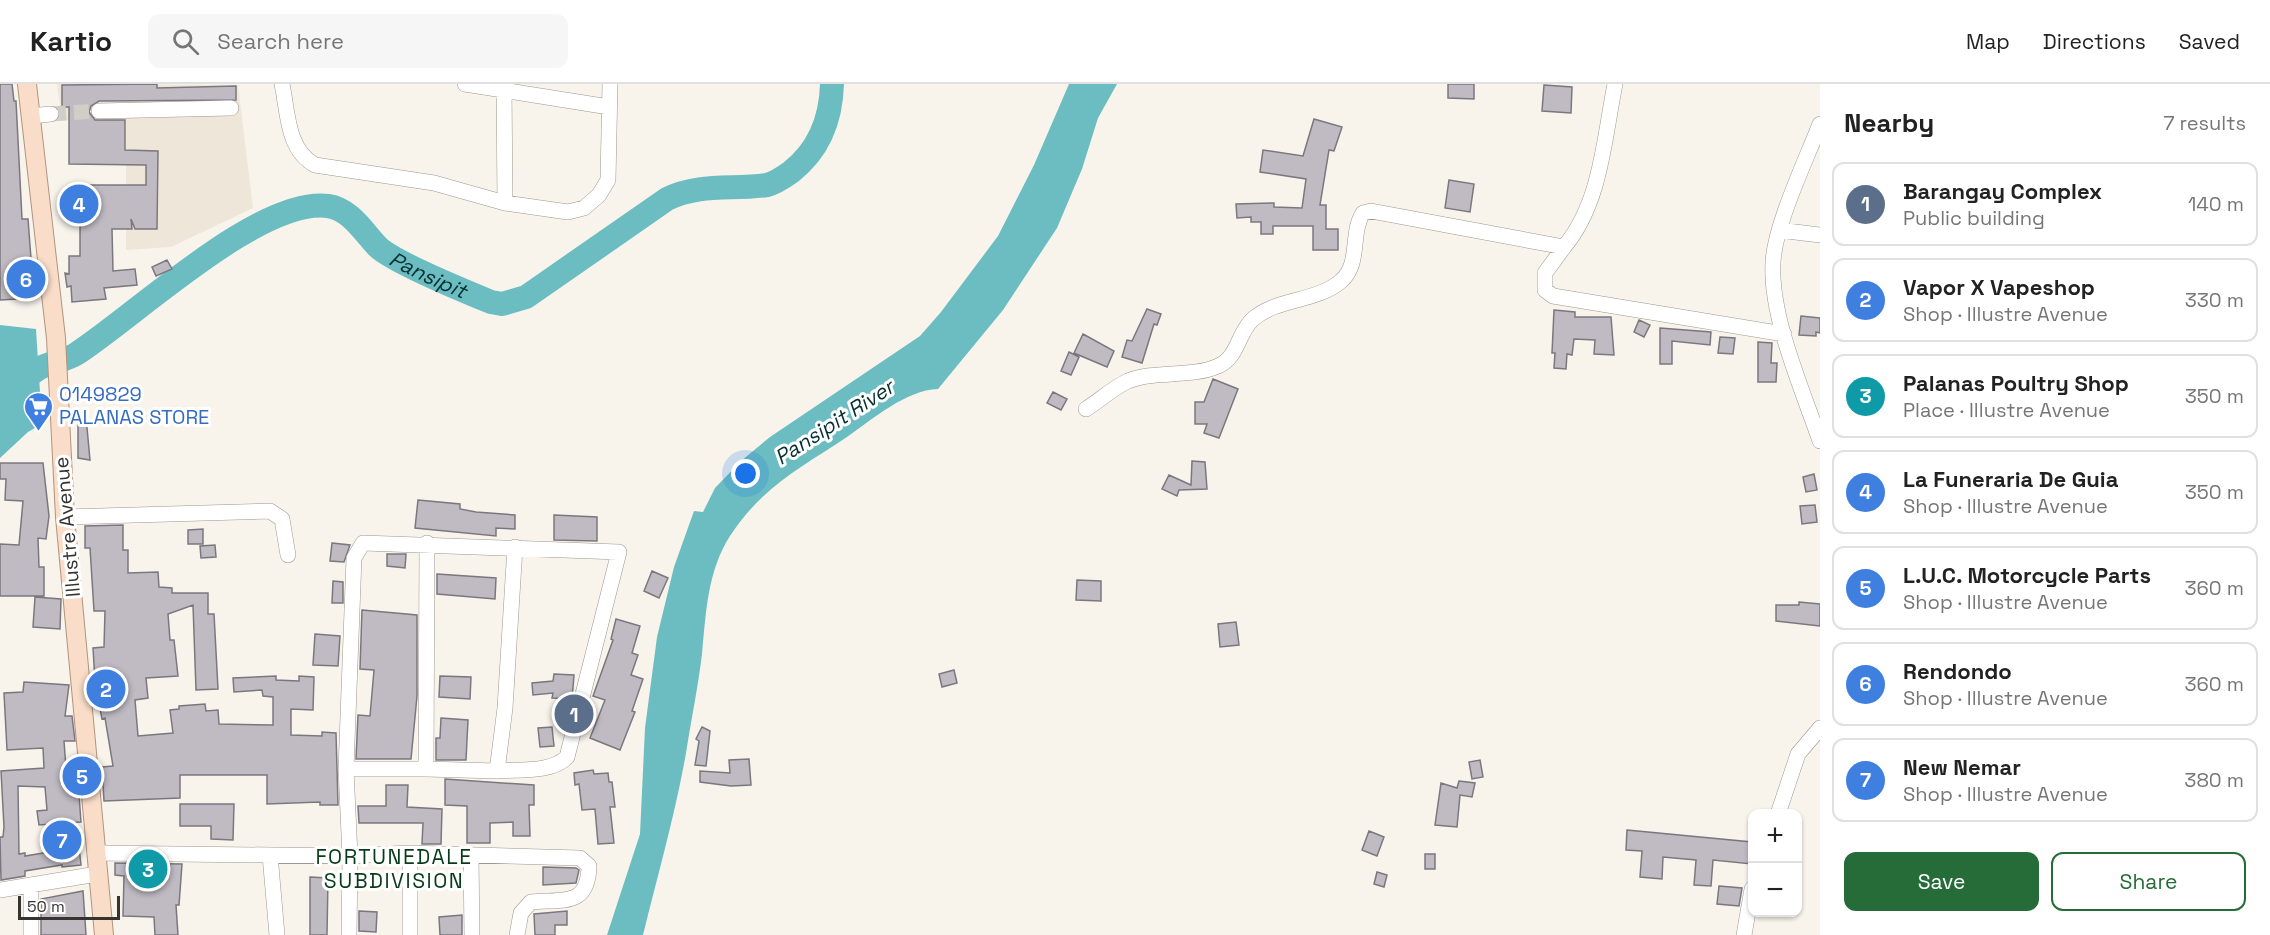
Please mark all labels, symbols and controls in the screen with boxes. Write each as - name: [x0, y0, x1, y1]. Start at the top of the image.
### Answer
- search box: [148, 14, 568, 68]
- text: Kartio: [30, 23, 112, 59]
- icon: search: [169, 25, 202, 58]
- text: Search here: [217, 27, 344, 55]
- text: Map: [1966, 28, 2010, 55]
- text: Directions: [2043, 28, 2146, 55]
- text: Saved: [2179, 28, 2240, 55]
- text: Nearby: [1844, 106, 1934, 140]
- text: 7 results: [2163, 110, 2246, 136]
- text: Barangay Complex: [1903, 177, 2102, 205]
- pin: 4: [60, 182, 98, 226]
- text: 1: [1861, 191, 1870, 217]
- text: 140 m: [2188, 191, 2244, 217]
- text: Public building: [1903, 205, 2045, 231]
- water label: Pansipit: [385, 245, 473, 305]
- pin: 6: [6, 256, 46, 302]
- text: Vapor X Vapeshop: [1903, 273, 2095, 301]
- text: 2: [1860, 287, 1871, 313]
- text: 330 m: [2185, 287, 2244, 313]
- text: Shop · Illustre Avenue: [1903, 301, 2108, 327]
- text: Palanas Poultry Shop: [1903, 369, 2129, 397]
- water label: Pansipit River: [769, 372, 901, 471]
- place label: 0149829 PALANAS STORE: [59, 381, 209, 430]
- text: 3: [1859, 383, 1872, 409]
- text: 350 m: [2185, 383, 2244, 409]
- supermarket icon: 0149829 PALANAS STORE: [22, 390, 54, 432]
- text: Place · Illustre Avenue: [1903, 397, 2110, 423]
- street label: Illustre Avenue: [48, 456, 86, 598]
- your location: [731, 459, 760, 488]
- text: La Funeraria De Guia: [1903, 465, 2118, 493]
- text: 4: [1859, 479, 1872, 505]
- text: 350 m: [2185, 479, 2244, 505]
- text: Shop · Illustre Avenue: [1903, 493, 2108, 519]
- text: L.U.C. Motorcycle Parts: [1903, 561, 2151, 589]
- text: 5: [1860, 575, 1872, 601]
- text: 360 m: [2185, 575, 2244, 601]
- text: Shop · Illustre Avenue: [1903, 589, 2108, 615]
- text: Rendondo: [1903, 657, 2012, 685]
- pin: 2: [86, 666, 126, 712]
- text: 6: [1859, 671, 1872, 697]
- text: 360 m: [2185, 671, 2244, 697]
- text: Shop · Illustre Avenue: [1903, 685, 2108, 711]
- pin: 1: [554, 692, 594, 736]
- text: New Nemar: [1903, 753, 2021, 781]
- pin: 5: [62, 754, 101, 798]
- text: 7: [1860, 767, 1871, 793]
- text: 380 m: [2184, 767, 2244, 793]
- text: Shop · Illustre Avenue: [1903, 781, 2108, 807]
- map controls: [1748, 809, 1802, 917]
- button: +: [1748, 809, 1802, 863]
- pin: 7: [42, 818, 82, 862]
- district label: FORTUNEDALE SUBDIVISION: [315, 843, 473, 894]
- pin: 3: [128, 846, 168, 892]
- button: Save: [1844, 852, 2039, 911]
- button: Share: [2051, 852, 2246, 911]
- button: −: [1748, 863, 1802, 917]
- scale bar: [18, 893, 120, 920]
- text: 50 m: [27, 896, 65, 917]

